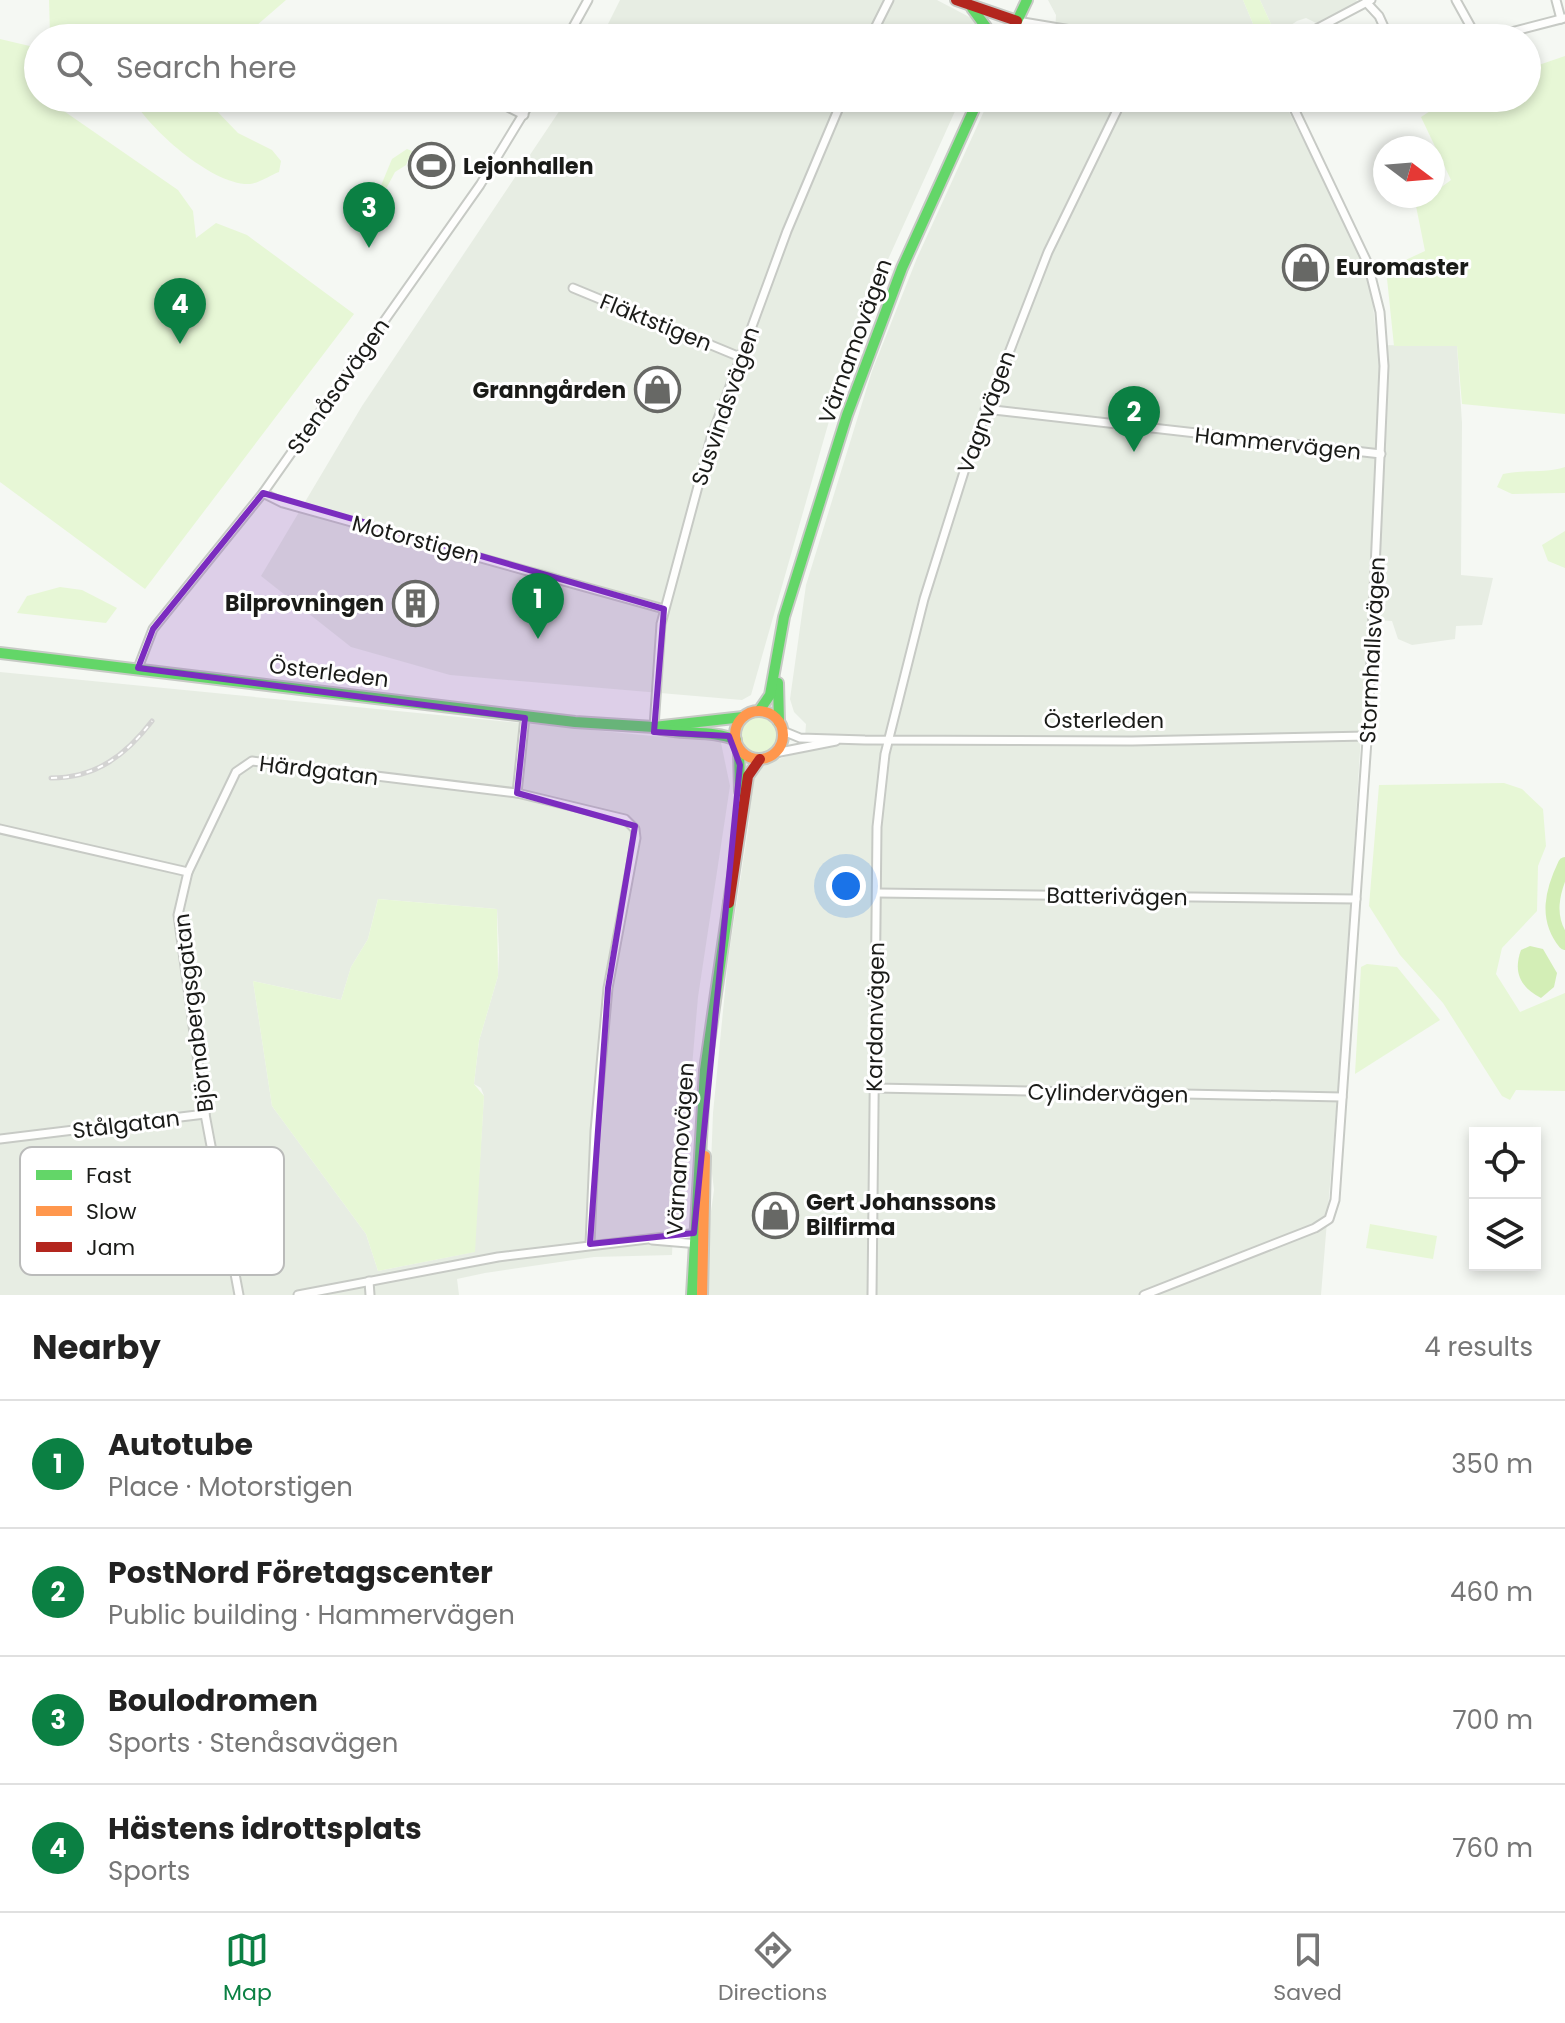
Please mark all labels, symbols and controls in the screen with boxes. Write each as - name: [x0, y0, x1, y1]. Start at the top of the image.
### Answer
- search box: [24, 24, 1541, 112]
- icon: search: [52, 46, 96, 90]
- text: Search here: [116, 46, 297, 89]
- north arrow: [1373, 136, 1445, 208]
- sports icon: Lejonhallen: [408, 142, 456, 190]
- place label: Lejonhallen: [463, 151, 593, 182]
- pin: 3: [343, 182, 395, 248]
- shop icon: Euromaster: [1281, 243, 1329, 291]
- place label: Euromaster: [1336, 252, 1469, 283]
- street label: Värnamovägen: [811, 254, 900, 428]
- pin: 4: [154, 278, 206, 344]
- street label: Fläktstigen: [595, 286, 716, 359]
- street label: Stenåsavägen: [280, 312, 397, 461]
- street label: Susvindsvägen: [684, 322, 767, 490]
- street label: Vagnvägen: [950, 346, 1023, 478]
- shop icon: Granngården: [633, 366, 681, 414]
- place label: Granngården: [473, 375, 626, 406]
- pin: 2: [1108, 386, 1160, 452]
- street label: Hammervägen: [1193, 419, 1363, 468]
- street label: Motorstigen: [349, 508, 483, 571]
- street label: Stormhallsvägen: [1352, 556, 1393, 744]
- pin: 1: [512, 573, 564, 639]
- building icon: Bilprovningen: [391, 579, 439, 627]
- place label: Bilprovningen: [225, 588, 384, 619]
- street label: Österleden: [267, 650, 391, 695]
- street label: Österleden: [1044, 705, 1164, 736]
- street label: Härdgatan: [258, 748, 380, 793]
- your location: [826, 866, 866, 906]
- street label: Batterivägen: [1046, 880, 1188, 913]
- street label: Björnabergsgatan: [166, 912, 221, 1114]
- street label: Kardanvägen: [859, 942, 892, 1092]
- street label: Värnamovägen: [659, 1061, 702, 1237]
- street label: Cylindervägen: [1027, 1077, 1189, 1110]
- street label: Stålgatan: [71, 1103, 182, 1146]
- map controls: [1469, 1127, 1541, 1271]
- button: locate: [1469, 1127, 1541, 1199]
- legend: [20, 1147, 284, 1275]
- text: Fast: [86, 1160, 131, 1191]
- place label: Gert Johanssons Bilfirma: [806, 1187, 996, 1243]
- shop icon: Gert Johanssons Bilfirma: [751, 1191, 799, 1239]
- text: Slow: [86, 1196, 136, 1227]
- button: layers: [1469, 1199, 1541, 1271]
- text: Jam: [86, 1232, 135, 1263]
- text: Nearby: [32, 1323, 161, 1371]
- text: 4 results: [1424, 1329, 1533, 1365]
- text: Autotube: [108, 1423, 253, 1466]
- text: 1: [53, 1446, 63, 1482]
- text: 350 m: [1451, 1446, 1533, 1482]
- text: Place · Motorstigen: [108, 1469, 353, 1505]
- text: PostNord Företagscenter: [108, 1551, 493, 1594]
- text: 2: [51, 1574, 65, 1610]
- text: 460 m: [1450, 1574, 1533, 1610]
- text: Public building · Hammervägen: [108, 1597, 515, 1633]
- text: Boulodromen: [108, 1679, 318, 1722]
- text: 3: [50, 1702, 66, 1738]
- text: 700 m: [1452, 1702, 1533, 1738]
- text: Sports · Stenåsavägen: [108, 1725, 398, 1761]
- text: Hästens idrottsplats: [108, 1807, 422, 1850]
- text: 4: [49, 1830, 67, 1866]
- text: 760 m: [1452, 1830, 1533, 1866]
- text: Sports: [108, 1853, 190, 1889]
- tab: Map: [223, 1928, 272, 2009]
- tab: Directions: [718, 1928, 827, 2009]
- tab: Saved: [1273, 1928, 1342, 2009]

